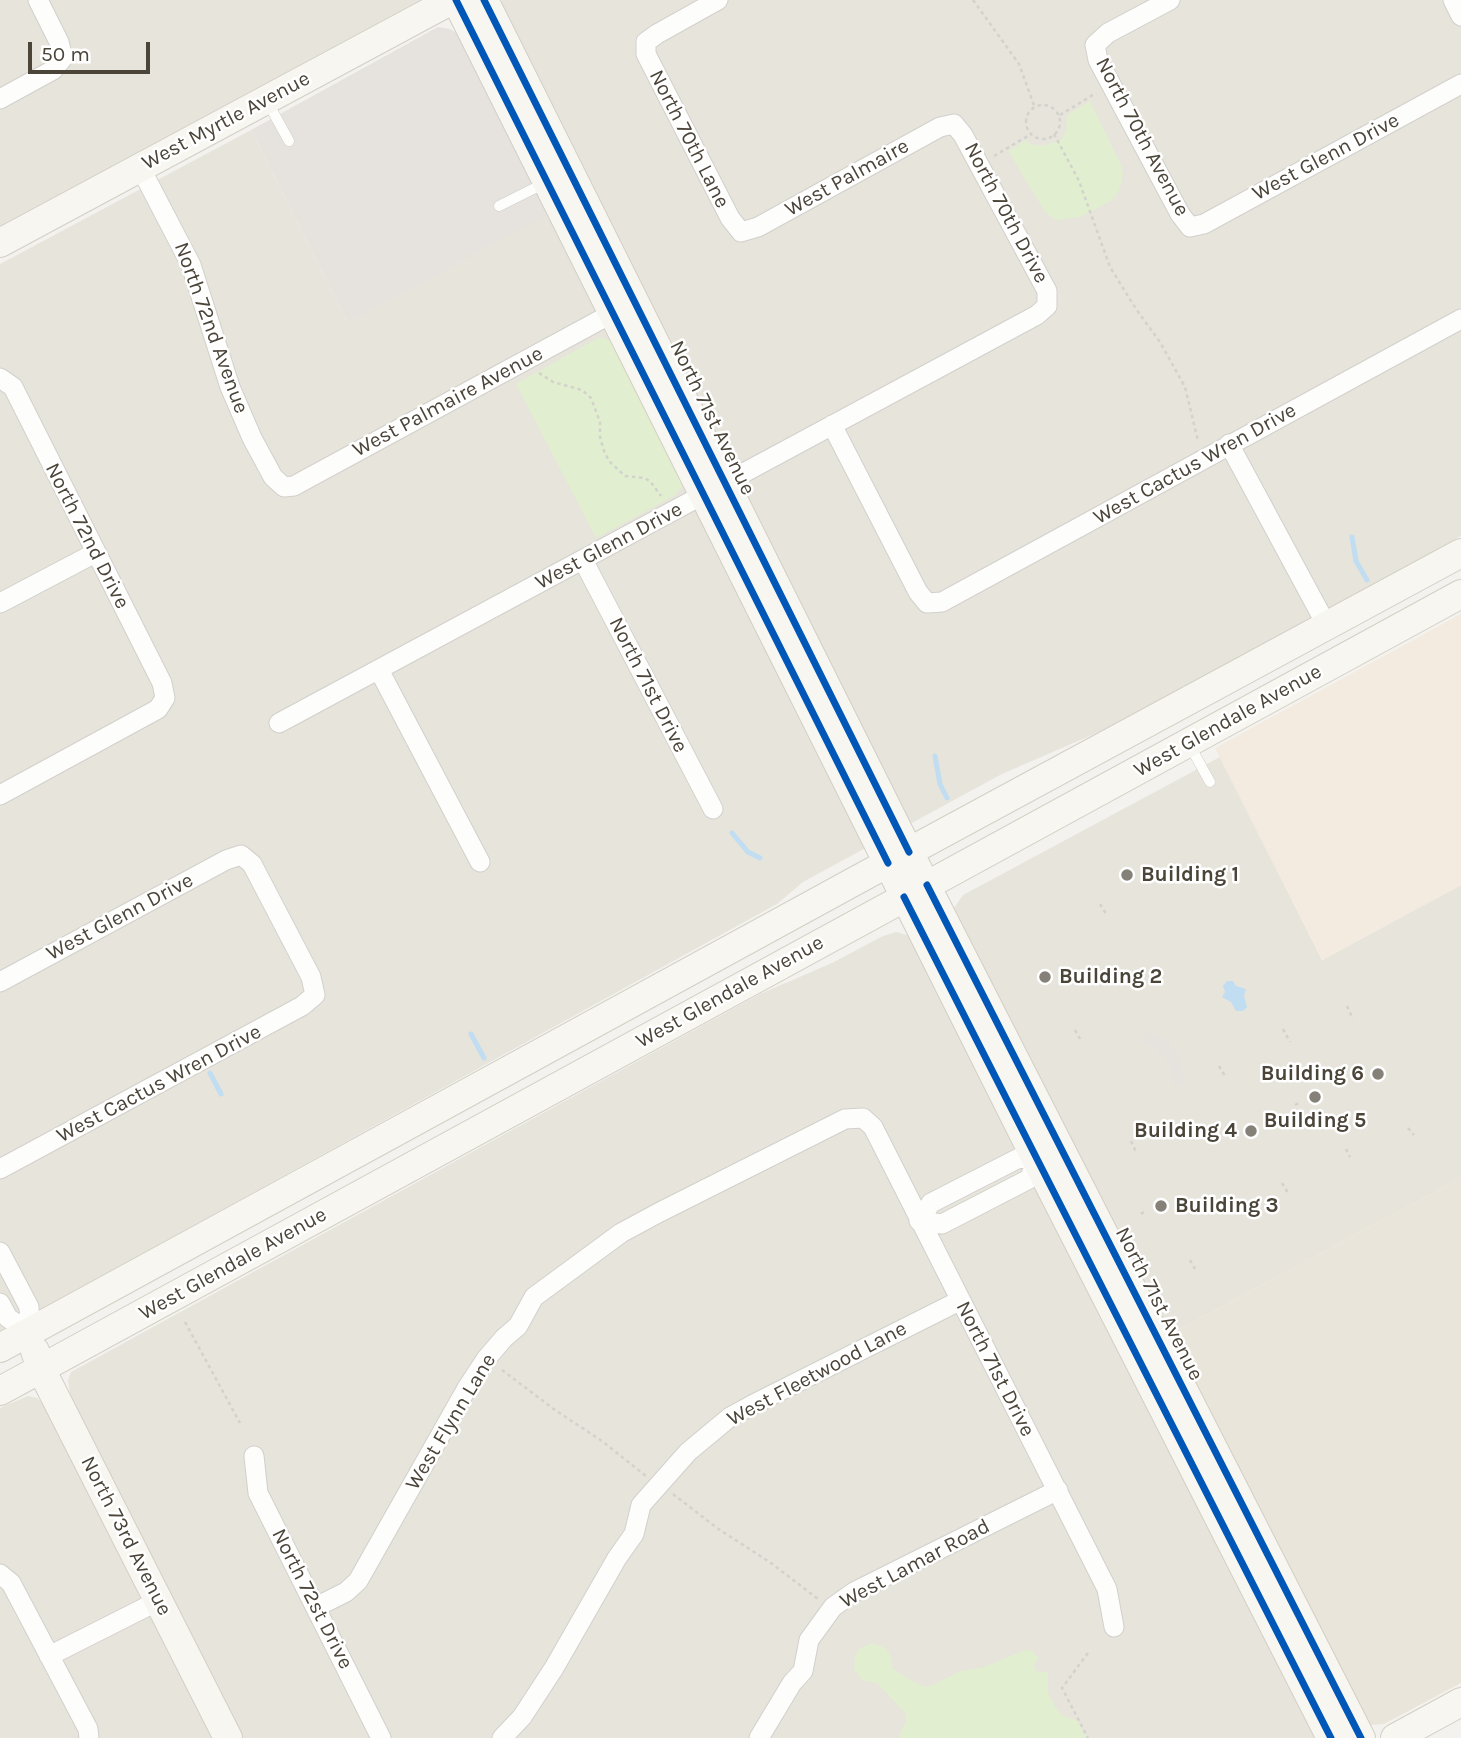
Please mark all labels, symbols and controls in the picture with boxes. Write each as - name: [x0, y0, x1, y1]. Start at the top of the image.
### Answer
- scale bar: [32, 28, 154, 72]
- text: 50 m: [41, 42, 90, 66]
- street label: North 70th Avenue: [1090, 53, 1194, 221]
- street label: West Myrtle Avenue: [138, 66, 314, 176]
- street label: North 70th Lane: [643, 66, 735, 212]
- street label: West Glenn Drive: [1248, 108, 1404, 206]
- street label: West Palmaire: [781, 134, 913, 222]
- street label: North 70th Drive: [958, 138, 1054, 288]
- street label: North 72nd Avenue: [168, 239, 254, 417]
- street label: North 71st Avenue: [664, 337, 760, 499]
- street label: West Palmaire Avenue: [349, 341, 547, 463]
- street label: West Cactus Wren Drive: [1089, 398, 1301, 530]
- street label: North 72nd Drive: [39, 459, 135, 613]
- street label: West Glenn Drive: [531, 497, 687, 595]
- street label: North 71st Drive: [603, 613, 693, 757]
- street label: West Glendale Avenue: [1130, 659, 1326, 783]
- place label: Building 1: [1141, 862, 1239, 888]
- marker: Building 1: [1119, 867, 1135, 883]
- street label: West Glenn Drive: [42, 868, 198, 966]
- street label: West Glendale Avenue: [632, 930, 828, 1054]
- place label: Building 2: [1059, 964, 1162, 990]
- marker: Building 2: [1037, 969, 1053, 985]
- street label: West Cactus Wren Drive: [52, 1019, 266, 1149]
- place label: Building 6: [1261, 1061, 1364, 1087]
- marker: Building 6: [1370, 1066, 1386, 1082]
- marker: Building 5: [1307, 1089, 1323, 1105]
- place label: Building 5: [1264, 1108, 1366, 1134]
- place label: Building 4: [1134, 1118, 1237, 1144]
- marker: Building 4: [1243, 1123, 1259, 1139]
- place label: Building 3: [1175, 1193, 1279, 1219]
- marker: Building 3: [1153, 1198, 1169, 1214]
- street label: West Glendale Avenue: [135, 1202, 331, 1326]
- street label: North 71st Avenue: [1109, 1223, 1209, 1385]
- street label: North 71st Drive: [950, 1297, 1040, 1441]
- street label: West Fleetwood Lane: [723, 1316, 911, 1432]
- street label: West Flynn Lane: [400, 1349, 502, 1495]
- street label: North 73rd Avenue: [75, 1452, 177, 1620]
- street label: West Lamar Road: [836, 1514, 994, 1614]
- street label: North 72st Drive: [266, 1525, 358, 1673]

